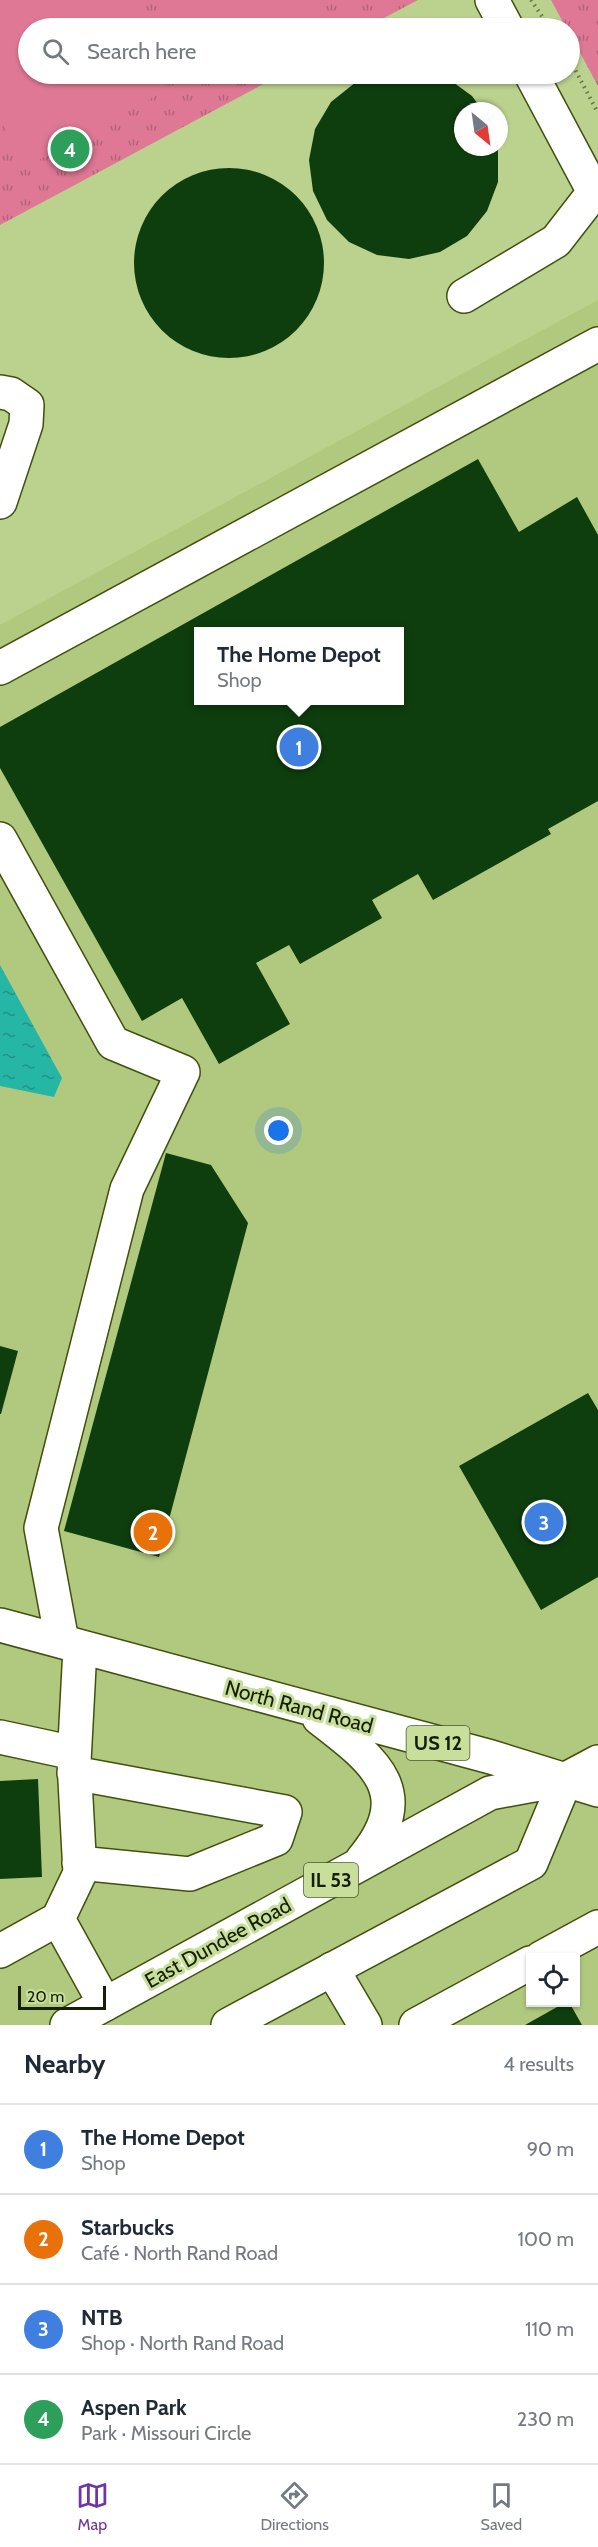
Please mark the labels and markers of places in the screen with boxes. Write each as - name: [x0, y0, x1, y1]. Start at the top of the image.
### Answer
- pin: 4: [50, 126, 90, 172]
- pin: 1: [280, 724, 318, 770]
- pin: 3: [524, 1500, 564, 1544]
- pin: 2: [134, 1510, 172, 1555]

